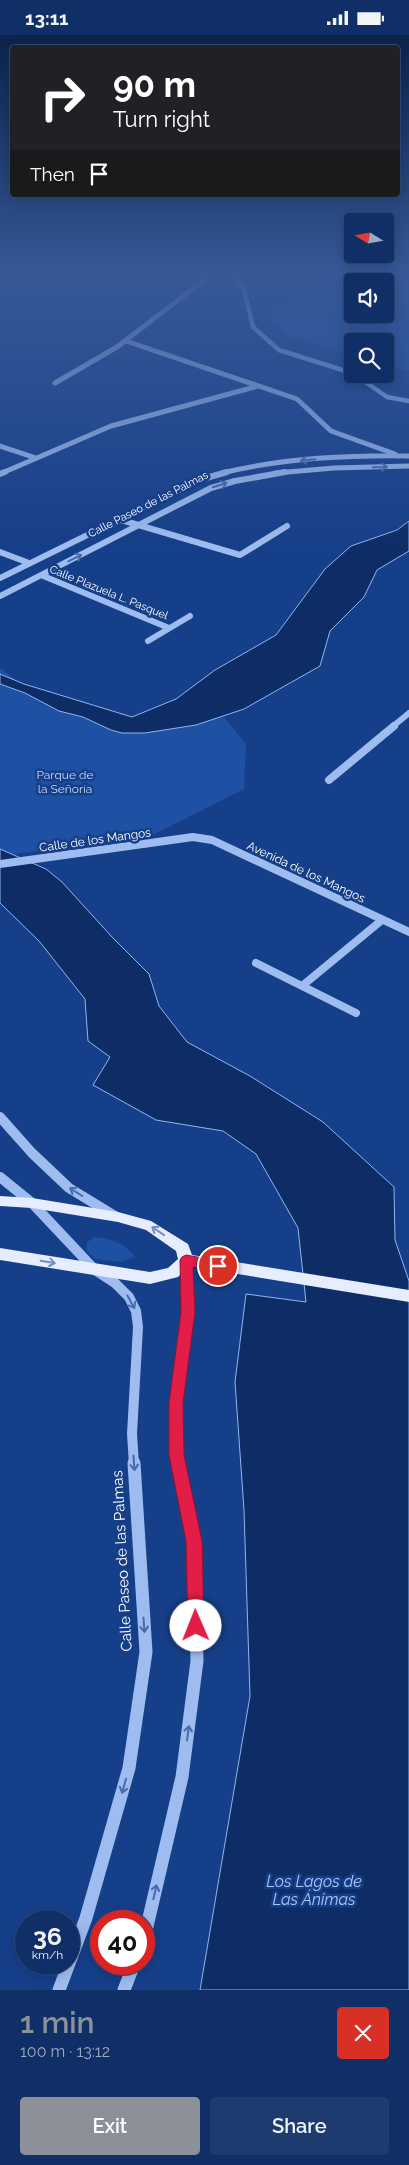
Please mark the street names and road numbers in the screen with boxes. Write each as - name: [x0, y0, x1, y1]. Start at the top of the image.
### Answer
- street label: Calle Paseo de las Palmas: [86, 468, 210, 540]
- street label: Calle Plazuela L. Pasquel: [48, 563, 170, 622]
- street label: Calle de los Mangos: [38, 825, 152, 855]
- street label: Avenida de los Mangos: [245, 838, 368, 906]
- street label: Calle Paseo de las Palmas: [108, 1470, 136, 1652]

